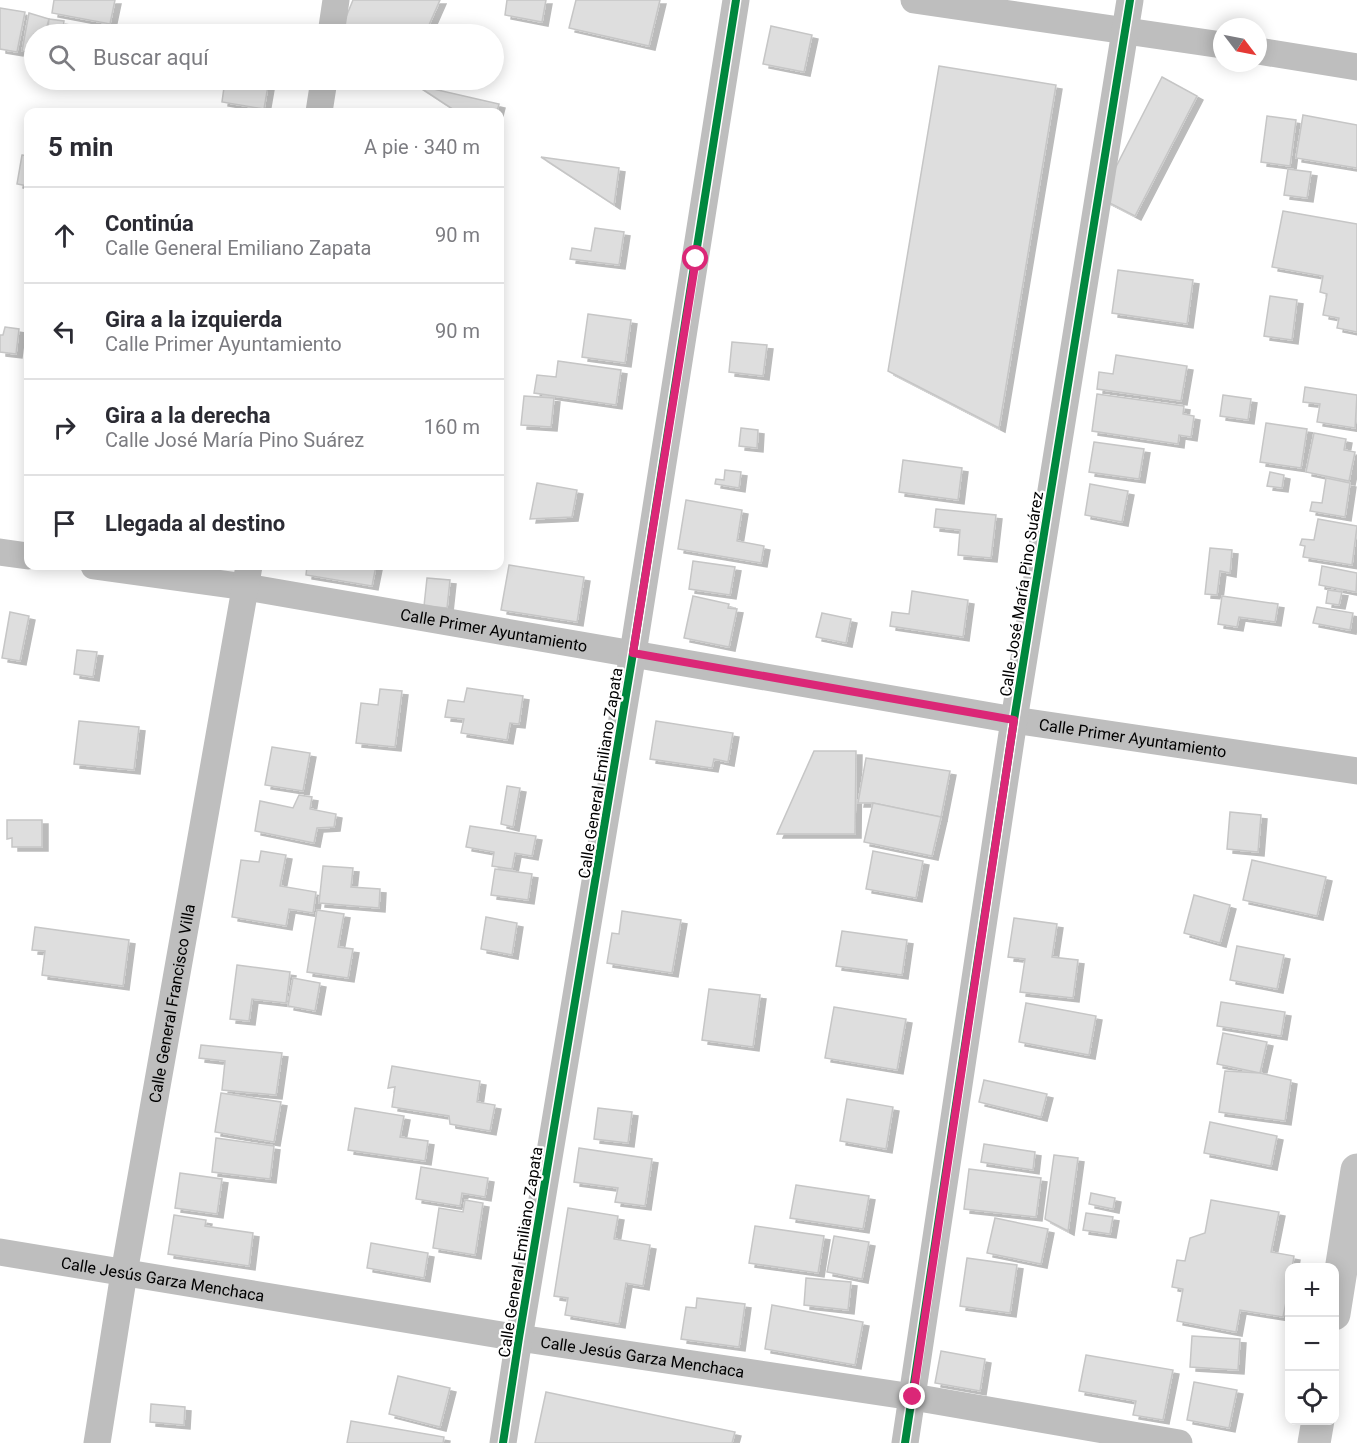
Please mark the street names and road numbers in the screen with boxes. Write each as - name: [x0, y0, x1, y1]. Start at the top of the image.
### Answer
- street label: Calle José María Pino Suárez: [996, 490, 1047, 698]
- street label: Calle Primer Ayuntamiento: [399, 605, 589, 656]
- street label: Calle General Emiliano Zapata: [574, 666, 627, 880]
- street label: Calle Primer Ayuntamiento: [1038, 715, 1228, 761]
- street label: Calle General Francisco Villa: [145, 902, 199, 1104]
- street label: Calle General Emiliano Zapata: [494, 1145, 547, 1359]
- street label: Calle Jesús Garza Menchaca: [60, 1253, 266, 1306]
- street label: Calle Jesús Garza Menchaca: [539, 1332, 746, 1382]

